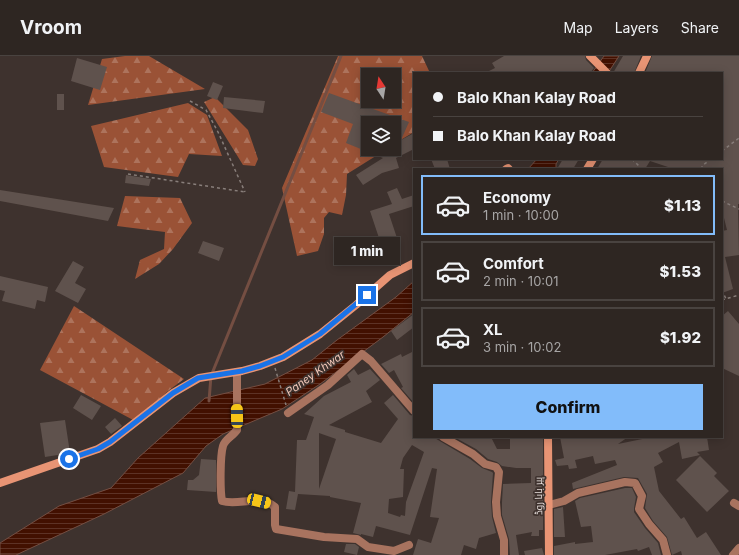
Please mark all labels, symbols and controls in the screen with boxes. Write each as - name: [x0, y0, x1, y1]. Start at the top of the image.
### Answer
- text: Vroom: [20, 16, 82, 39]
- text: Map: [564, 19, 593, 36]
- text: Layers: [615, 19, 659, 36]
- text: Share: [681, 19, 719, 36]
- north arrow: [361, 68, 401, 108]
- map controls: [361, 68, 401, 156]
- text: Balo Khan Kalay Road: [457, 88, 616, 107]
- button: layers: [361, 116, 401, 156]
- text: Balo Khan Kalay Road: [457, 126, 616, 145]
- icon: car: [435, 187, 471, 223]
- text: Economy: [483, 188, 551, 207]
- text: $1.13: [664, 196, 701, 215]
- text: 1 min · 10:00: [483, 207, 559, 223]
- callout: 1 min: [334, 237, 400, 265]
- text: 1 min: [351, 243, 383, 259]
- icon: car: [435, 253, 471, 289]
- text: Comfort: [483, 254, 544, 273]
- text: $1.53: [660, 262, 701, 281]
- text: 2 min · 10:01: [483, 273, 559, 289]
- route end: [358, 286, 376, 304]
- icon: car: [435, 319, 471, 355]
- text: XL: [483, 320, 503, 339]
- text: $1.92: [660, 328, 701, 347]
- text: 3 min · 10:02: [483, 339, 561, 355]
- water label: Paney Khwar: [283, 347, 348, 399]
- button: Confirm: [433, 384, 703, 430]
- car: [231, 404, 243, 428]
- route start: [60, 450, 78, 468]
- street label: پیر بابا روڈ: [532, 476, 545, 515]
- car: [246, 492, 272, 510]

